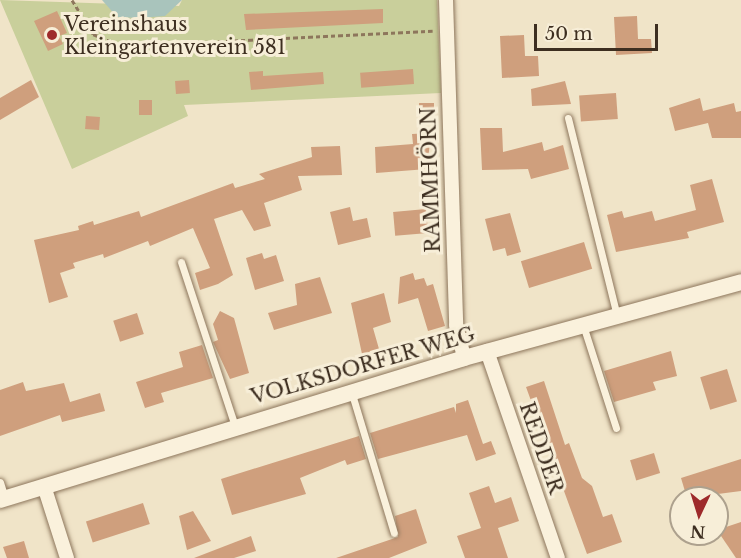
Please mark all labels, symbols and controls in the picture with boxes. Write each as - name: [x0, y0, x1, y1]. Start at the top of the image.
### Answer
- place label: Vereinshaus Kleingartenverein 581: [64, 12, 286, 59]
- scale bar: [537, 12, 662, 50]
- text: 50 m: [545, 23, 593, 45]
- marker: Vereinshaus Kleingartenverein 581: [45, 28, 59, 42]
- street label: RAMMHÖRN: [416, 107, 446, 253]
- street label: VOLKSDORFER WEG: [247, 322, 479, 410]
- street label: REDDER: [514, 399, 568, 497]
- north arrow: [669, 486, 729, 546]
- text: N: [690, 521, 706, 542]

